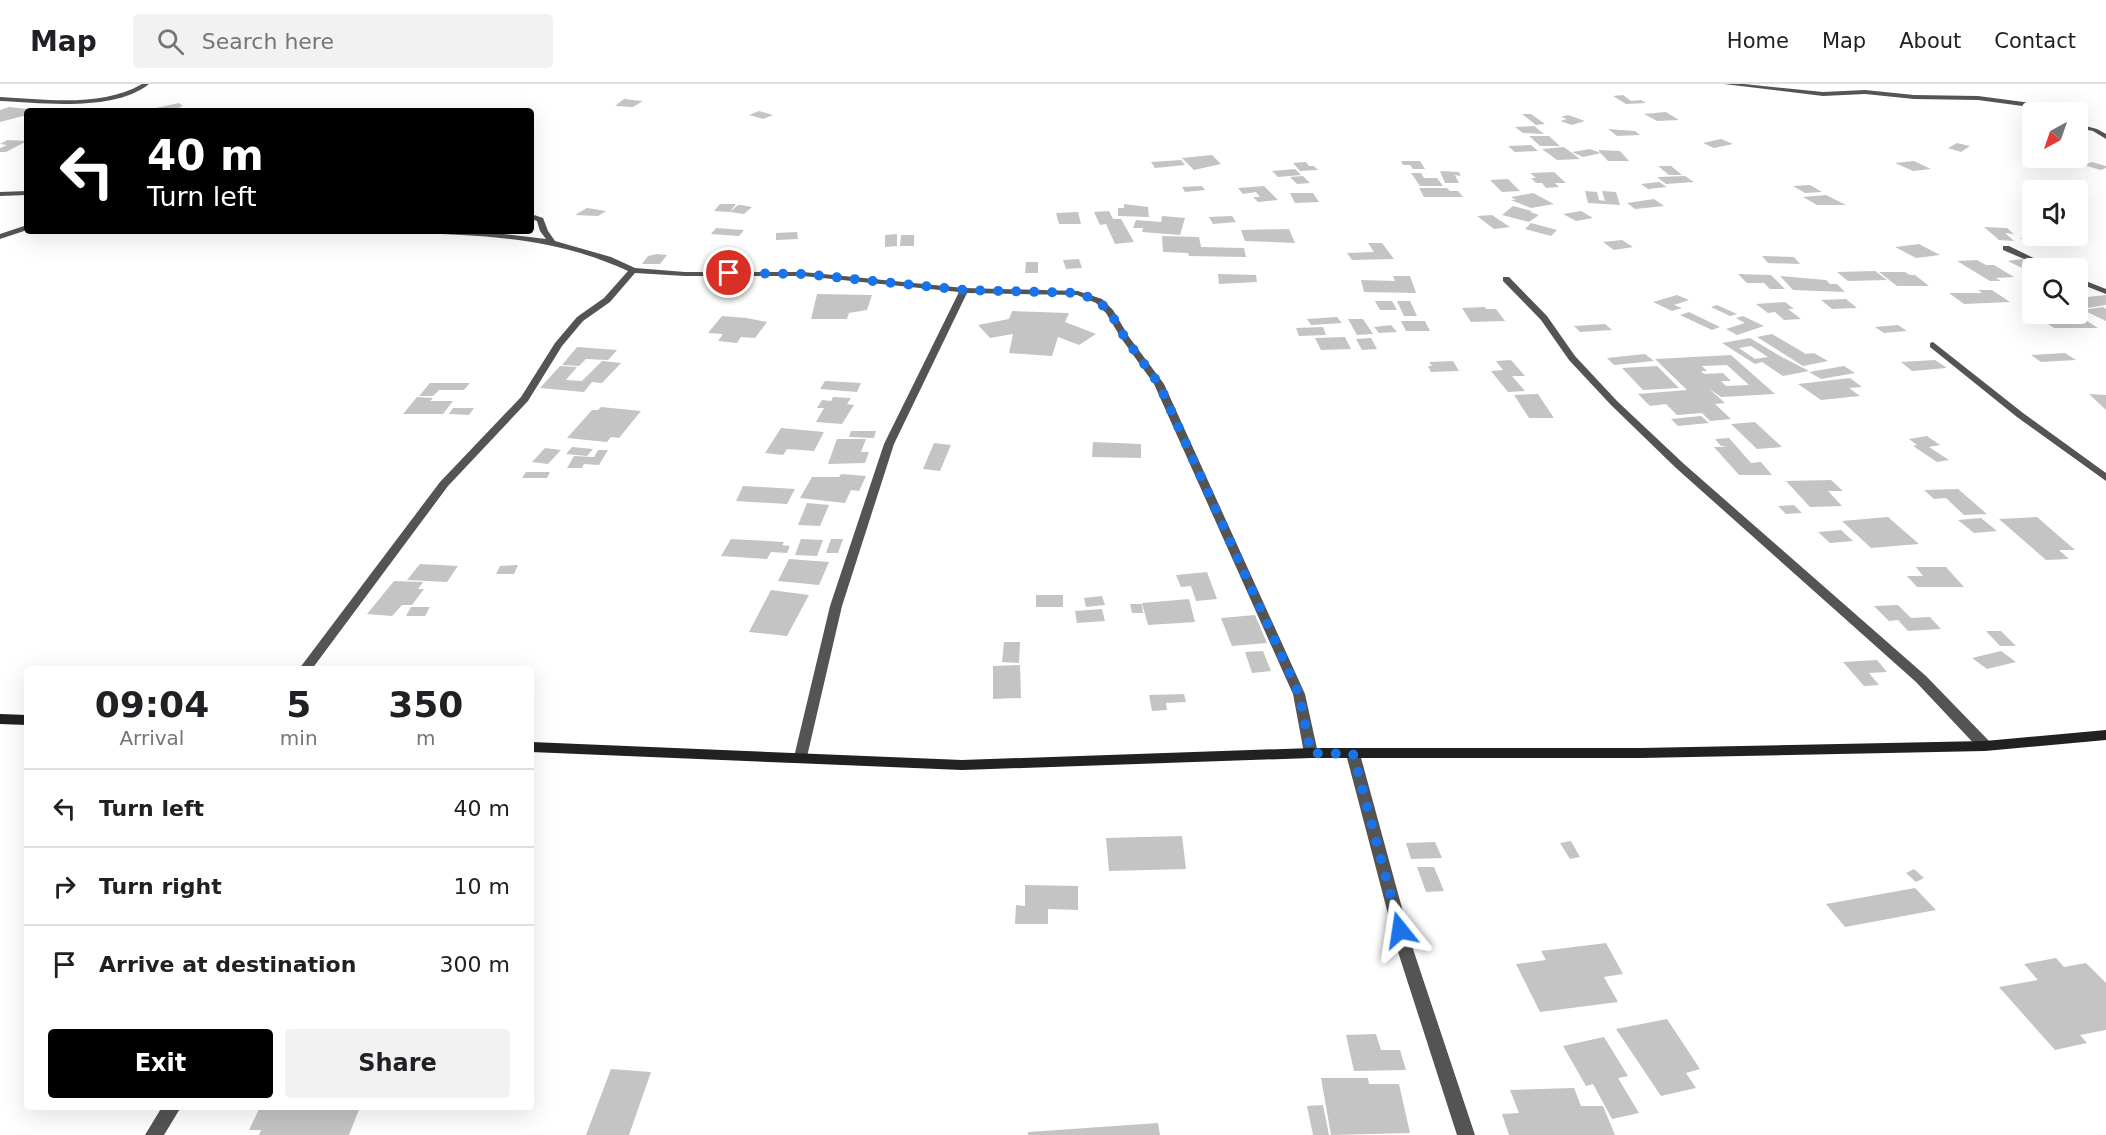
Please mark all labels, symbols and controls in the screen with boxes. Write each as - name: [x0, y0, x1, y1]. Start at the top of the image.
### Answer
- search box: [133, 14, 553, 68]
- text: Map: [30, 25, 97, 58]
- icon: search: [154, 25, 187, 58]
- text: Search here: [202, 29, 334, 54]
- text: Home: [1727, 29, 1789, 53]
- text: Map: [1822, 29, 1866, 53]
- text: About: [1899, 29, 1961, 53]
- text: Contact: [1994, 29, 2076, 53]
- north arrow: [2022, 102, 2088, 168]
- map controls: [2022, 102, 2088, 324]
- text: 40 m: [147, 131, 264, 180]
- icon: left: [48, 132, 126, 210]
- button: sound: [2022, 180, 2088, 246]
- text: Turn left: [147, 181, 257, 212]
- pin: [703, 247, 754, 298]
- icon: arrive: [712, 256, 745, 289]
- button: search: [2022, 258, 2088, 324]
- text: 09:04: [95, 684, 209, 725]
- text: 5: [286, 684, 311, 725]
- text: 350: [388, 684, 463, 725]
- text: Arrival: [119, 726, 184, 750]
- text: min: [280, 726, 318, 750]
- text: m: [416, 726, 436, 750]
- icon: left: [48, 792, 81, 825]
- text: Turn left: [99, 796, 204, 821]
- text: 40 m: [454, 796, 510, 821]
- icon: right: [48, 870, 81, 903]
- text: Turn right: [99, 874, 222, 899]
- text: 10 m: [454, 874, 510, 899]
- position arrow: [1368, 898, 1432, 962]
- icon: arrive: [48, 948, 81, 981]
- text: Arrive at destination: [99, 952, 356, 977]
- text: 300 m: [440, 952, 510, 977]
- button: Exit: [48, 1029, 273, 1098]
- button: Share: [285, 1029, 510, 1098]

